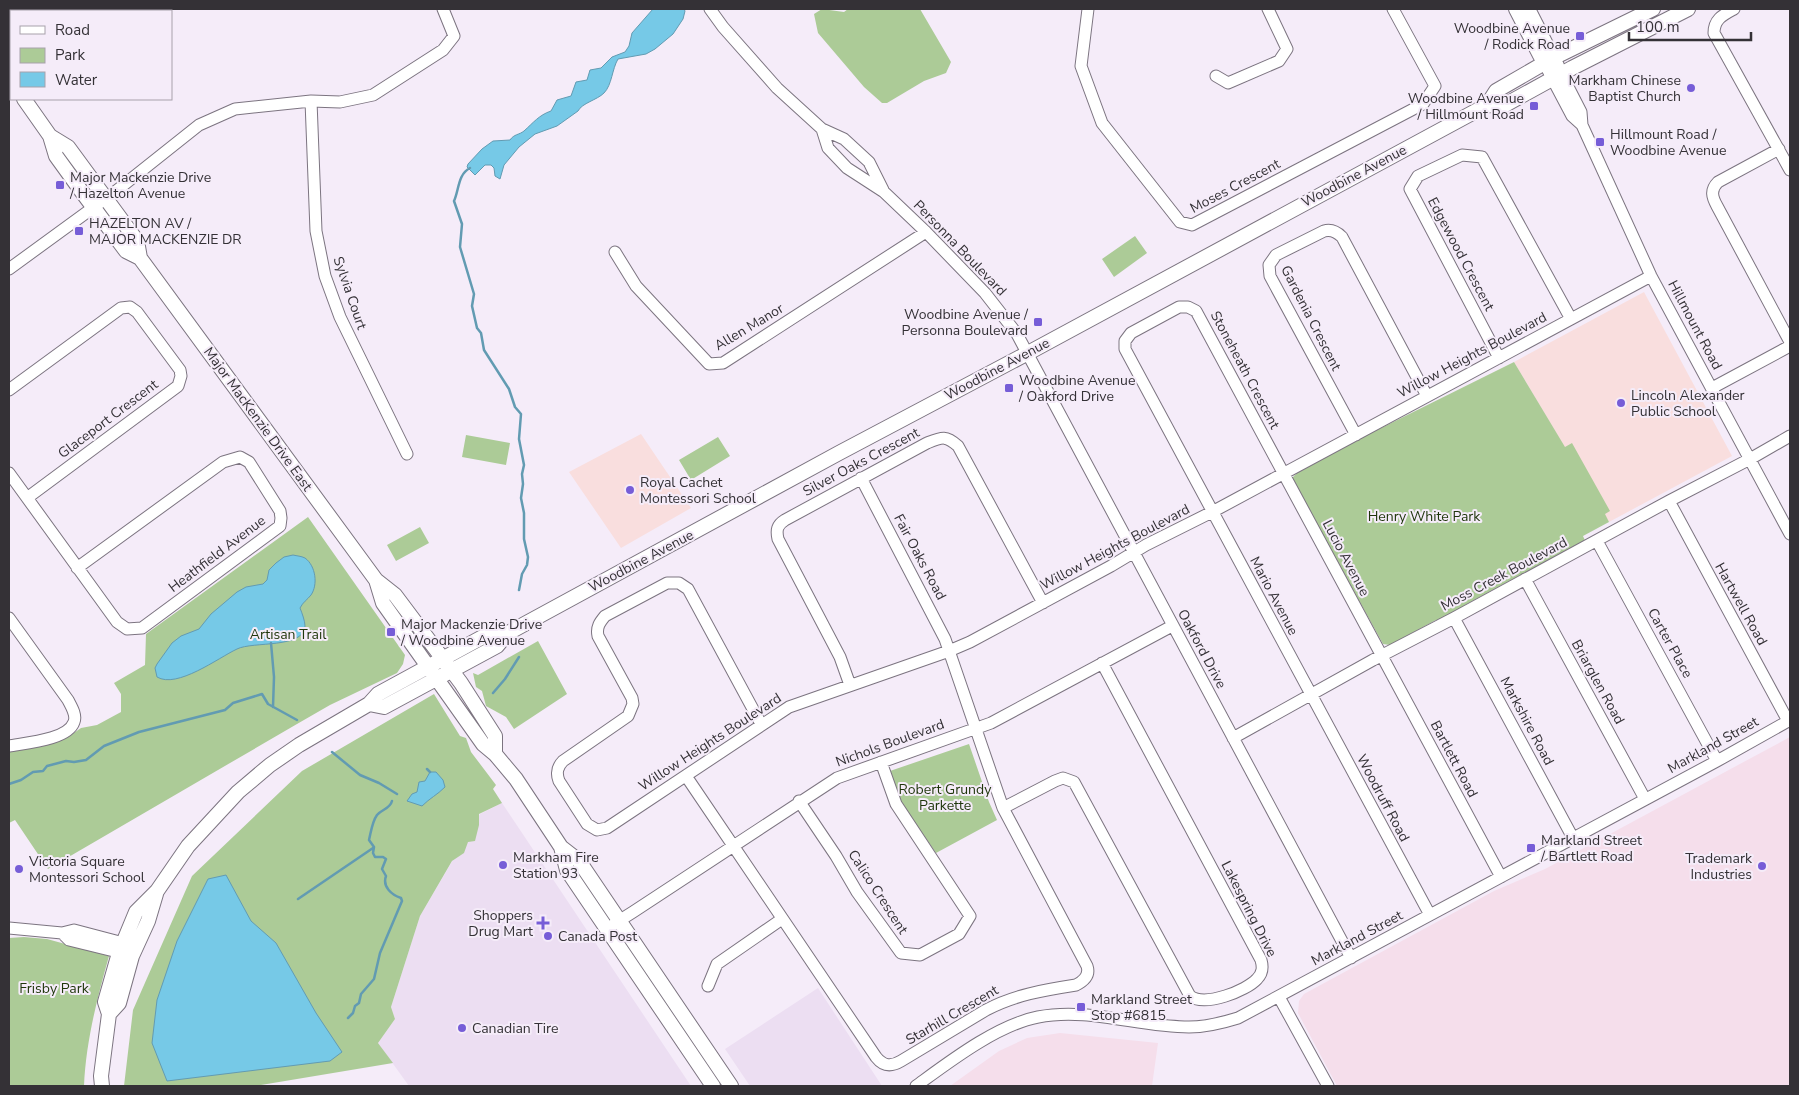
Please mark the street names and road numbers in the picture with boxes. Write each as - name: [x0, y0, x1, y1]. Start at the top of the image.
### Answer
- street label: Woodbine Avenue: [1298, 140, 1410, 212]
- street label: Moses Crescent: [1187, 154, 1283, 218]
- street label: Edgewood Crescent: [1423, 194, 1499, 314]
- street label: Personna Boulevard: [909, 196, 1011, 300]
- street label: Sylvia Court: [329, 254, 371, 332]
- street label: Gardenia Crescent: [1276, 262, 1346, 374]
- street label: Hillmount Road: [1663, 277, 1727, 373]
- street label: Allen Manor: [711, 299, 787, 355]
- street label: Willow Heights Boulevard: [1394, 307, 1550, 403]
- street label: Stoneheath Crescent: [1206, 308, 1284, 432]
- street label: Woodbine Avenue: [941, 333, 1053, 405]
- street label: Major MacKenzie Drive East: [199, 343, 317, 495]
- street label: Glaceport Crescent: [54, 375, 162, 463]
- street label: Silver Oaks Crescent: [799, 423, 923, 501]
- street label: Willow Heights Boulevard: [1037, 499, 1193, 595]
- street label: Heathfield Avenue: [165, 511, 269, 597]
- street label: Fair Oaks Road: [889, 511, 951, 603]
- street label: Lucio Avenue: [1318, 516, 1374, 600]
- street label: Woodbine Avenue: [585, 525, 697, 597]
- street label: Moss Creek Boulevard: [1437, 533, 1571, 615]
- street label: Mario Avenue: [1245, 553, 1303, 639]
- street label: Hartwell Road: [1710, 559, 1772, 649]
- street label: Carter Place: [1643, 605, 1697, 681]
- street label: Oakford Drive: [1173, 606, 1231, 692]
- street label: Briarglen Road: [1567, 636, 1629, 728]
- street label: Markshire Road: [1496, 673, 1558, 769]
- street label: Willow Heights Boulevard: [635, 689, 785, 795]
- street label: Markland Street: [1664, 712, 1762, 778]
- street label: Nichols Boulevard: [833, 715, 947, 771]
- street label: Bartlett Road: [1426, 717, 1482, 801]
- street label: Woodruff Road: [1352, 751, 1414, 845]
- street label: Calico Crescent: [844, 846, 912, 938]
- street label: Lakespring Drive: [1217, 858, 1281, 960]
- street label: Markland Street: [1308, 906, 1406, 970]
- street label: Starhill Crescent: [902, 981, 1002, 1049]

